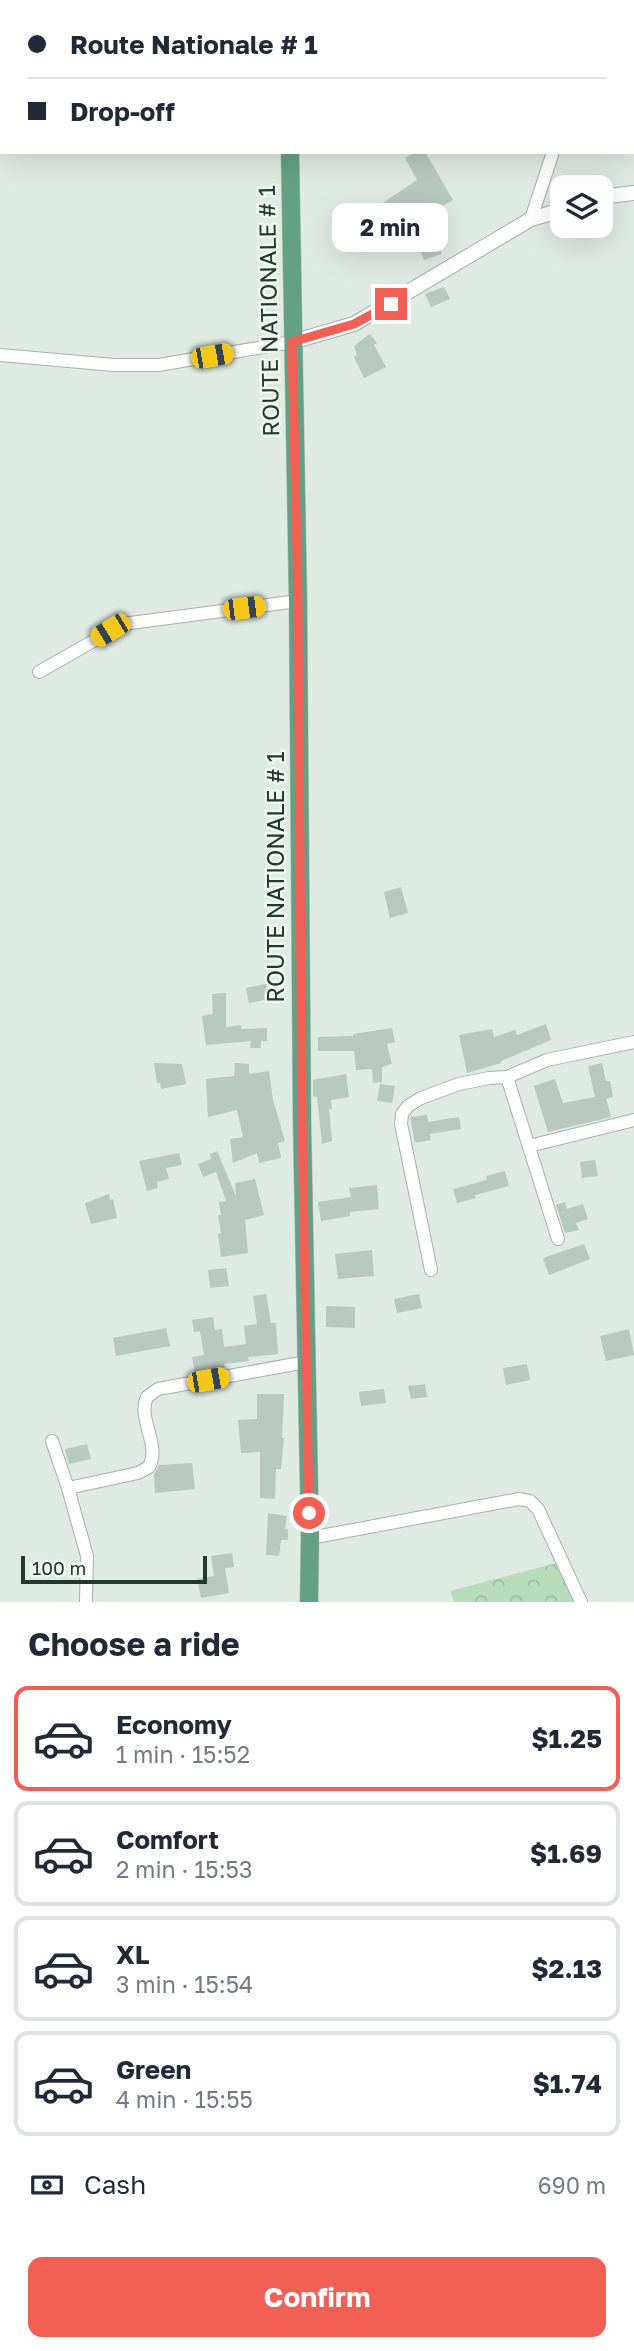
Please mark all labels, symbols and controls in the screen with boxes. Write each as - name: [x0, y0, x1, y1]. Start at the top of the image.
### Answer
- text: Route Nationale # 1: [70, 29, 318, 60]
- text: Drop-off: [70, 96, 175, 127]
- map controls: [550, 175, 613, 238]
- button: layers: [550, 175, 613, 238]
- street label: ROUTE NATIONALE # 1: [252, 185, 284, 437]
- callout: 2 min: [333, 202, 449, 252]
- text: 2 min: [360, 213, 420, 241]
- route end: [375, 288, 407, 320]
- car: [190, 342, 235, 370]
- car: [222, 595, 267, 621]
- car: [87, 610, 134, 650]
- street label: ROUTE NATIONALE # 1: [261, 751, 289, 1003]
- car: [186, 1366, 231, 1394]
- route start: [293, 1497, 325, 1529]
- scale bar: [21, 1553, 206, 1585]
- text: 100 m: [32, 1556, 86, 1579]
- text: Choose a ride: [28, 1625, 240, 1663]
- icon: car: [32, 1707, 95, 1770]
- text: Economy: [116, 1709, 232, 1740]
- text: $1.25: [531, 1723, 602, 1754]
- text: 1 min · 15:52: [116, 1740, 250, 1768]
- icon: car: [32, 1822, 95, 1885]
- text: Comfort: [116, 1824, 219, 1855]
- text: $1.69: [530, 1838, 602, 1869]
- text: 2 min · 15:53: [116, 1855, 252, 1883]
- icon: car: [32, 1937, 95, 2000]
- text: XL: [116, 1939, 150, 1970]
- text: $2.13: [531, 1953, 602, 1984]
- text: 3 min · 15:54: [116, 1970, 253, 1998]
- icon: car: [32, 2052, 95, 2115]
- text: Green: [116, 2054, 191, 2085]
- text: $1.74: [532, 2068, 602, 2099]
- text: 4 min · 15:55: [116, 2085, 253, 2113]
- icon: cash: [28, 2166, 66, 2204]
- text: Cash: [84, 2169, 146, 2200]
- text: 690 m: [538, 2171, 606, 2199]
- button: Confirm: [28, 2257, 606, 2337]

